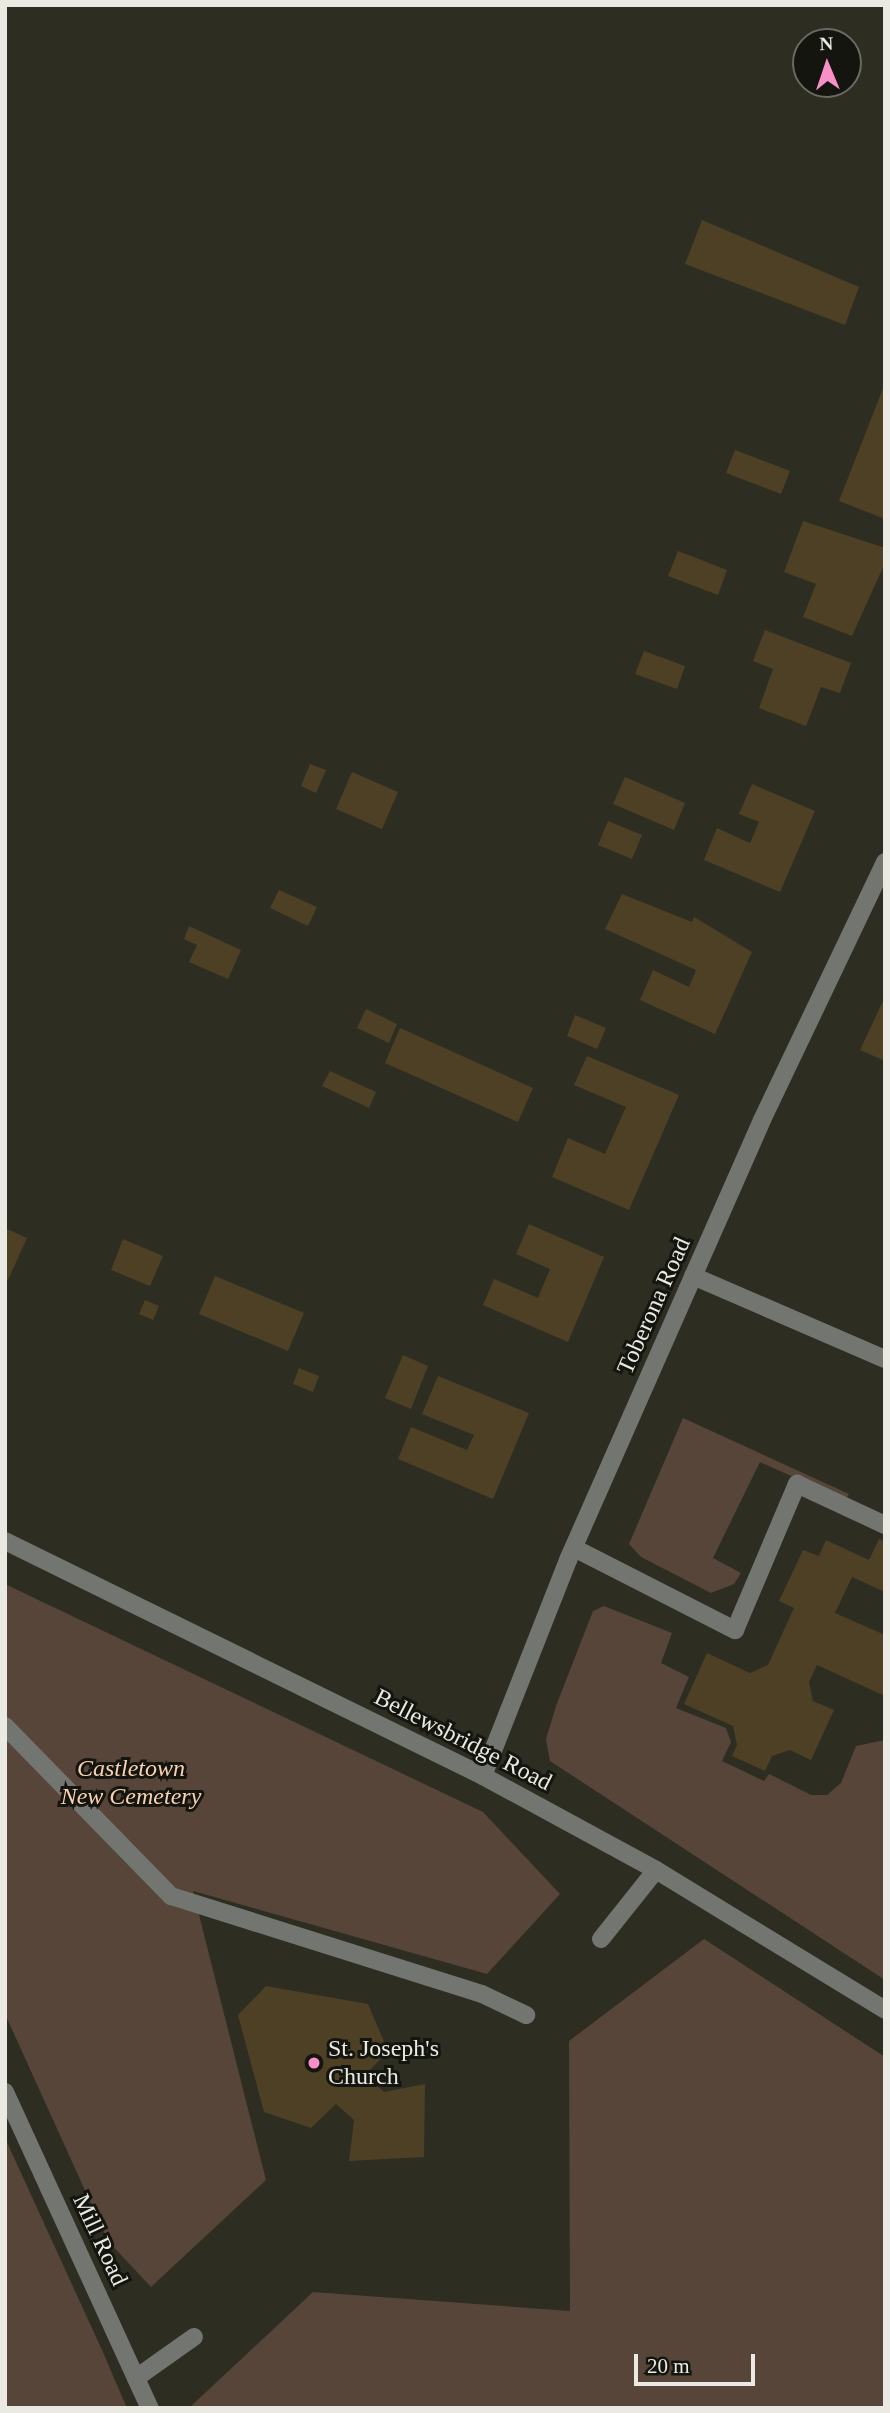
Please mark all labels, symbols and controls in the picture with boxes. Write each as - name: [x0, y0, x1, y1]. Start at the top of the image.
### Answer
- north arrow: [792, 28, 862, 98]
- text: N: [819, 33, 834, 54]
- street label: Toberona Road: [611, 1233, 697, 1379]
- street label: Bellewsbridge Road: [369, 1683, 557, 1797]
- park label: Castletown New Cemetery: [61, 1755, 201, 1811]
- place label: St. Joseph's Church: [328, 2035, 439, 2091]
- marker: St. Joseph's Church: [306, 2055, 322, 2071]
- street label: Mill Road: [66, 2190, 134, 2290]
- scale bar: [638, 2340, 759, 2384]
- text: 20 m: [647, 2354, 690, 2378]

